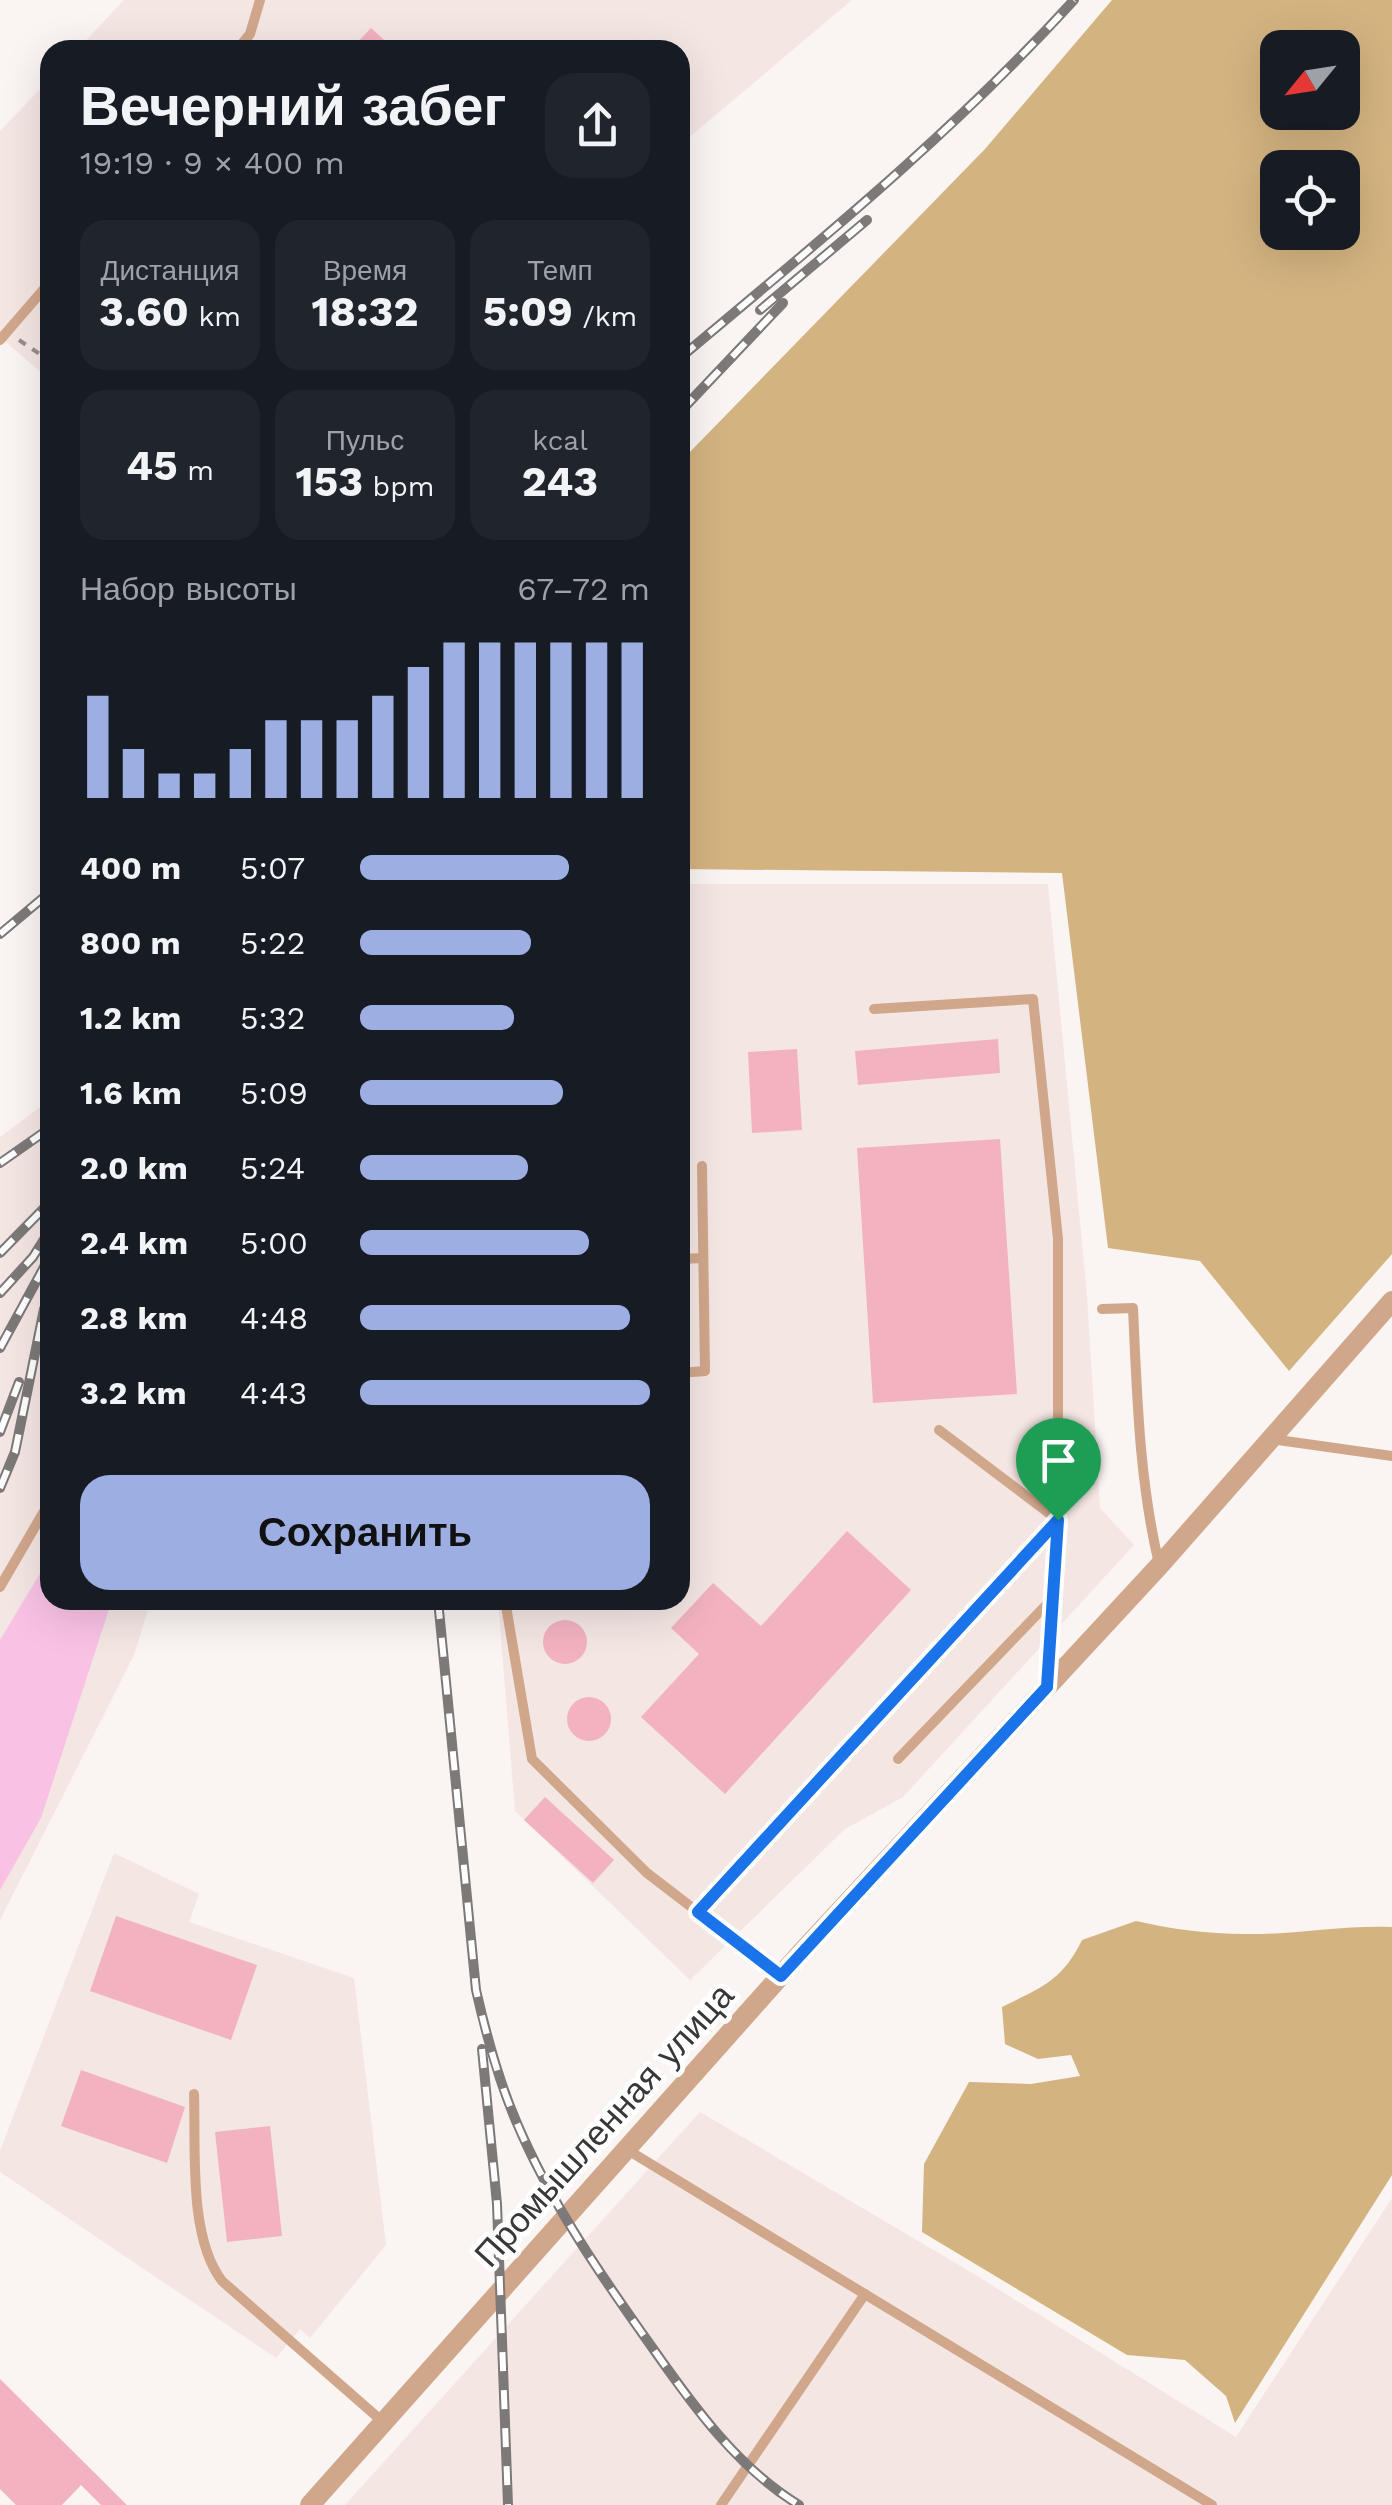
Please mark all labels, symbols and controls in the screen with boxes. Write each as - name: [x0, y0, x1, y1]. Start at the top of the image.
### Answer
- north arrow: [1260, 30, 1360, 130]
- map controls: [1260, 30, 1360, 250]
- button: share: [545, 73, 650, 178]
- text: Вечерний забег: [80, 74, 506, 138]
- text: 19:19 · 9 × 400 m: [80, 144, 345, 182]
- button: locate: [1260, 150, 1360, 250]
- text: Дистанция: [101, 254, 240, 287]
- text: Время: [323, 254, 407, 287]
- text: Темп: [527, 254, 593, 287]
- text: 3.60: [99, 287, 189, 336]
- text: 18:32: [311, 287, 419, 336]
- text: 5:09: [483, 287, 573, 336]
- text: km: [189, 300, 241, 333]
- text: /km: [573, 300, 637, 333]
- text: Пульс: [326, 424, 404, 457]
- text: kcal: [532, 424, 588, 457]
- text: 45: [126, 441, 178, 490]
- text: m: [178, 454, 214, 487]
- text: 153: [296, 457, 363, 506]
- text: 243: [522, 457, 598, 506]
- text: bpm: [363, 470, 434, 503]
- text: Набор высоты: [80, 570, 297, 608]
- text: 67–72 m: [517, 570, 650, 608]
- text: 400 m: [80, 849, 181, 887]
- text: 5:07: [240, 849, 305, 887]
- text: 800 m: [80, 924, 181, 962]
- text: 5:22: [240, 924, 305, 962]
- text: 1.2 km: [80, 999, 181, 1037]
- text: 5:32: [240, 999, 305, 1037]
- text: 1.6 km: [80, 1074, 182, 1112]
- text: 5:09: [240, 1074, 308, 1112]
- text: 2.0 km: [80, 1149, 188, 1187]
- text: 5:24: [240, 1149, 305, 1187]
- text: 2.4 km: [80, 1224, 188, 1262]
- text: 5:00: [240, 1224, 308, 1262]
- text: 2.8 km: [80, 1299, 188, 1337]
- text: 4:48: [240, 1299, 308, 1337]
- text: 3.2 km: [80, 1374, 187, 1412]
- text: 4:43: [240, 1374, 307, 1412]
- pin: [1016, 1418, 1101, 1521]
- icon: arrive: [1031, 1433, 1086, 1488]
- button: Сохранить: [80, 1475, 650, 1590]
- street label: Промышленная улица: [466, 1974, 743, 2275]

